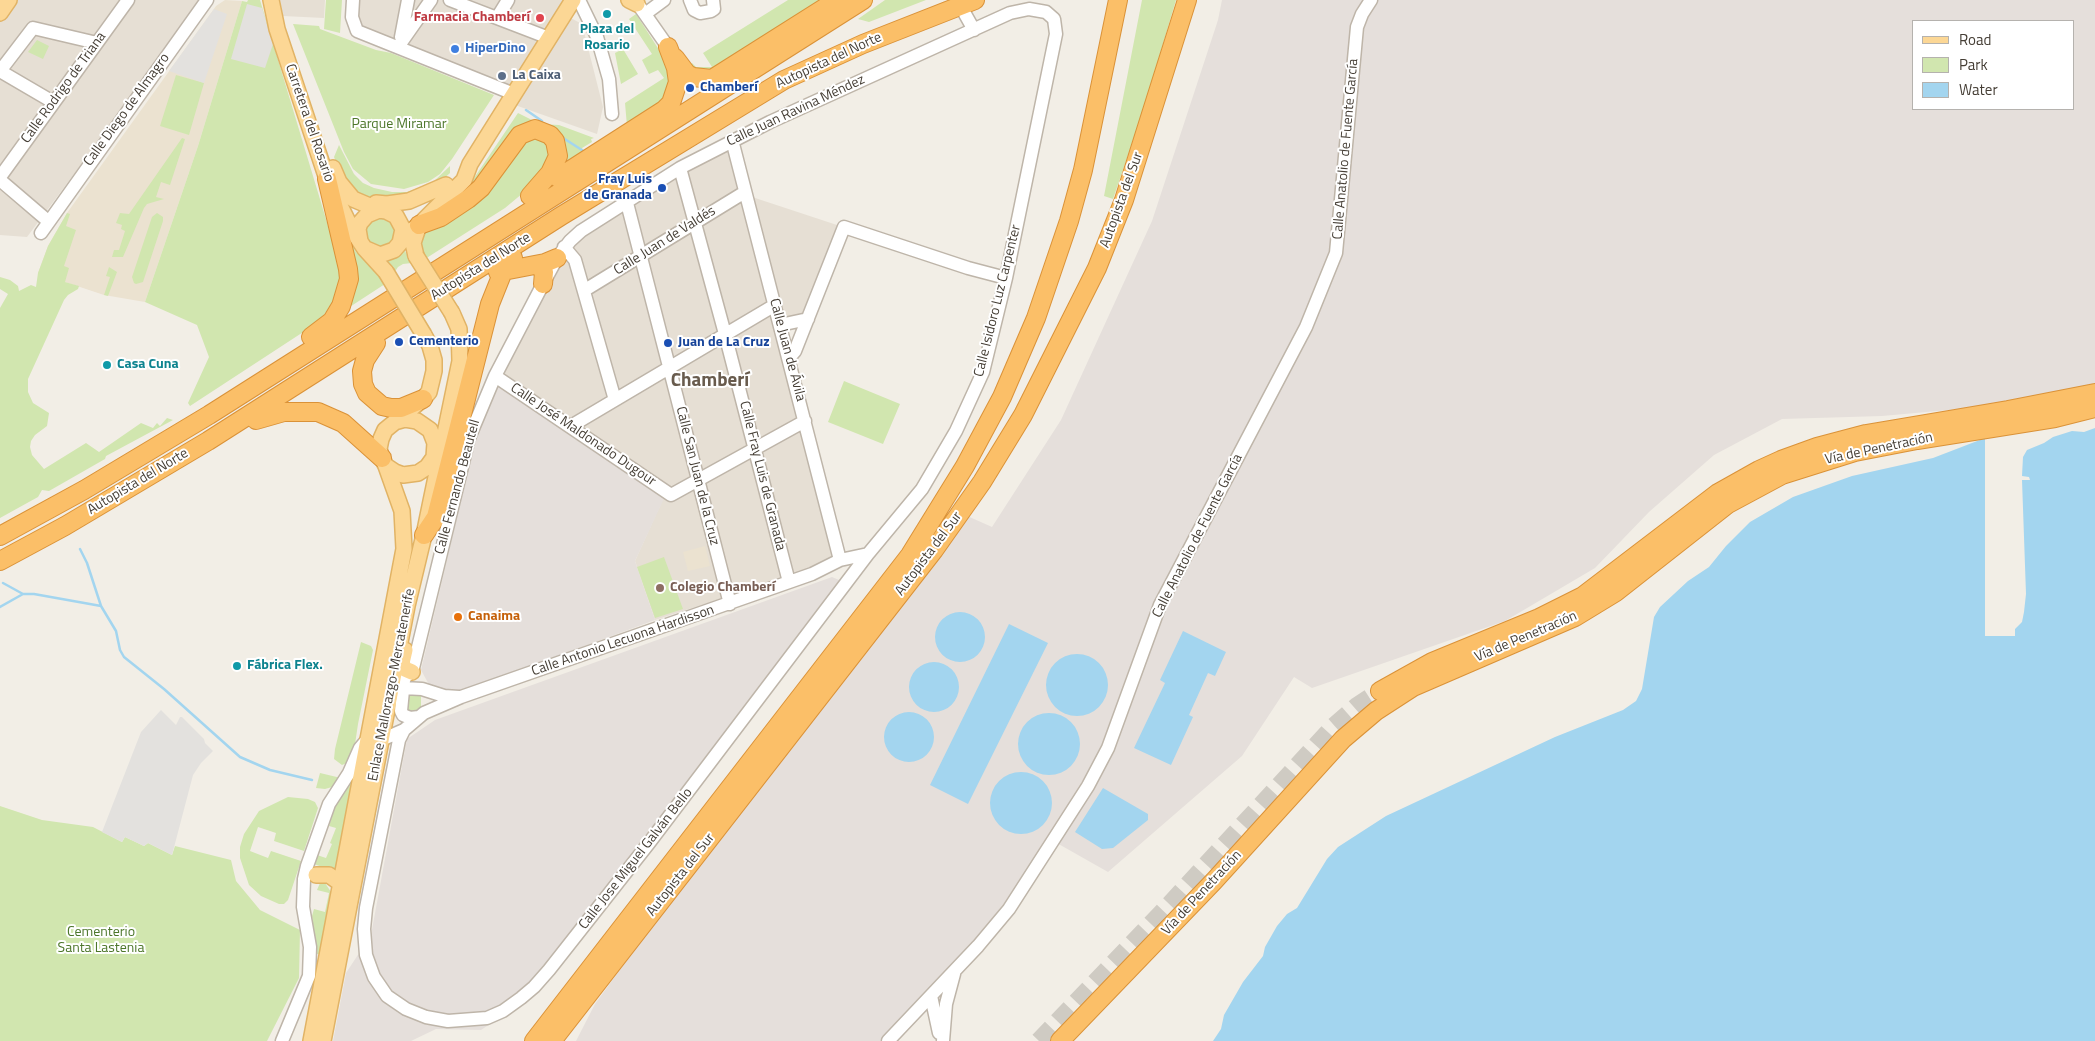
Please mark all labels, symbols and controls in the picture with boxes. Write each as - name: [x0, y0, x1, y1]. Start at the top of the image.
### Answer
- marker: Plaza del Rosario: [601, 8, 613, 20]
- place label: Farmacia Chamberí: [414, 10, 530, 26]
- marker: Farmacia Chamberí: [534, 12, 546, 24]
- legend: [1912, 20, 2075, 110]
- place label: Plaza del Rosario: [580, 22, 634, 54]
- text: Road: [1959, 28, 1991, 51]
- street label: Calle Rodrigo de Triana: [18, 29, 110, 147]
- street label: Autopista del Norte: [774, 29, 884, 93]
- place label: HiperDino: [465, 41, 526, 57]
- marker: HiperDino: [449, 43, 461, 55]
- street label: Calle Diego de Almagro: [80, 50, 174, 170]
- text: Park: [1959, 53, 1988, 76]
- street label: Calle Anatolio de Fuente García: [1330, 58, 1362, 240]
- street label: Carretera del Rosario: [281, 62, 337, 184]
- place label: La Caixa: [512, 68, 561, 84]
- marker: La Caixa: [496, 70, 508, 82]
- street label: Calle Juan Ravina Méndez: [724, 72, 868, 150]
- text: Water: [1959, 78, 1998, 101]
- place label: Chamberí: [700, 80, 758, 96]
- marker: Chamberí: [684, 82, 696, 94]
- park label: Parque Miramar: [351, 117, 447, 133]
- street label: Autopista del Sur: [1097, 150, 1147, 250]
- place label: Fray Luis de Granada: [583, 172, 652, 204]
- marker: Fray Luis de Granada: [656, 182, 668, 194]
- street label: Calle Juan de Valdés: [611, 203, 719, 279]
- street label: Calle Isidoro Luz Carpenter: [971, 223, 1025, 379]
- street label: Autopista del Norte: [428, 230, 534, 304]
- street label: Calle Juan de Ávila: [765, 297, 809, 403]
- place label: Cementerio: [409, 334, 479, 350]
- place label: Juan de La Cruz: [678, 335, 770, 351]
- marker: Cementerio: [393, 336, 405, 348]
- marker: Juan de La Cruz: [662, 337, 674, 349]
- place label: Casa Cuna: [117, 357, 179, 373]
- marker: Casa Cuna: [101, 359, 113, 371]
- district label: Chamberí: [671, 370, 749, 392]
- street label: Calle José Maldonado Dugour: [507, 380, 659, 490]
- street label: Calle Fray Luis de Granada: [735, 399, 789, 553]
- street label: Calle San Juan de la Cruz: [672, 405, 722, 547]
- street label: Calle Fernando Beautell: [432, 418, 484, 556]
- street label: Vía de Penetración: [1824, 429, 1934, 469]
- street label: Autopista del Norte: [85, 445, 191, 519]
- street label: Calle Anatolio de Fuente García: [1149, 451, 1247, 621]
- street label: Autopista del Sur: [892, 509, 966, 599]
- place label: Colegio Chamberí: [670, 580, 775, 596]
- marker: Colegio Chamberí: [654, 582, 666, 594]
- street label: Enlace Mallorazgo-Mercatenerife: [365, 587, 419, 783]
- street label: Calle Antonio Lecuona Hardisson: [529, 602, 717, 680]
- street label: Vía de Penetración: [1472, 608, 1580, 666]
- place label: Canaima: [468, 609, 520, 625]
- marker: Canaima: [452, 611, 464, 623]
- place label: Fábrica Flex.: [247, 658, 323, 674]
- marker: Fábrica Flex.: [231, 660, 243, 672]
- street label: Calle Jose Miguel Galván Bello: [576, 785, 696, 933]
- street label: Autopista del Sur: [643, 830, 719, 920]
- street label: Vía de Penetración: [1158, 847, 1246, 939]
- park label: Cementerio Santa Lastenia: [58, 925, 144, 958]

